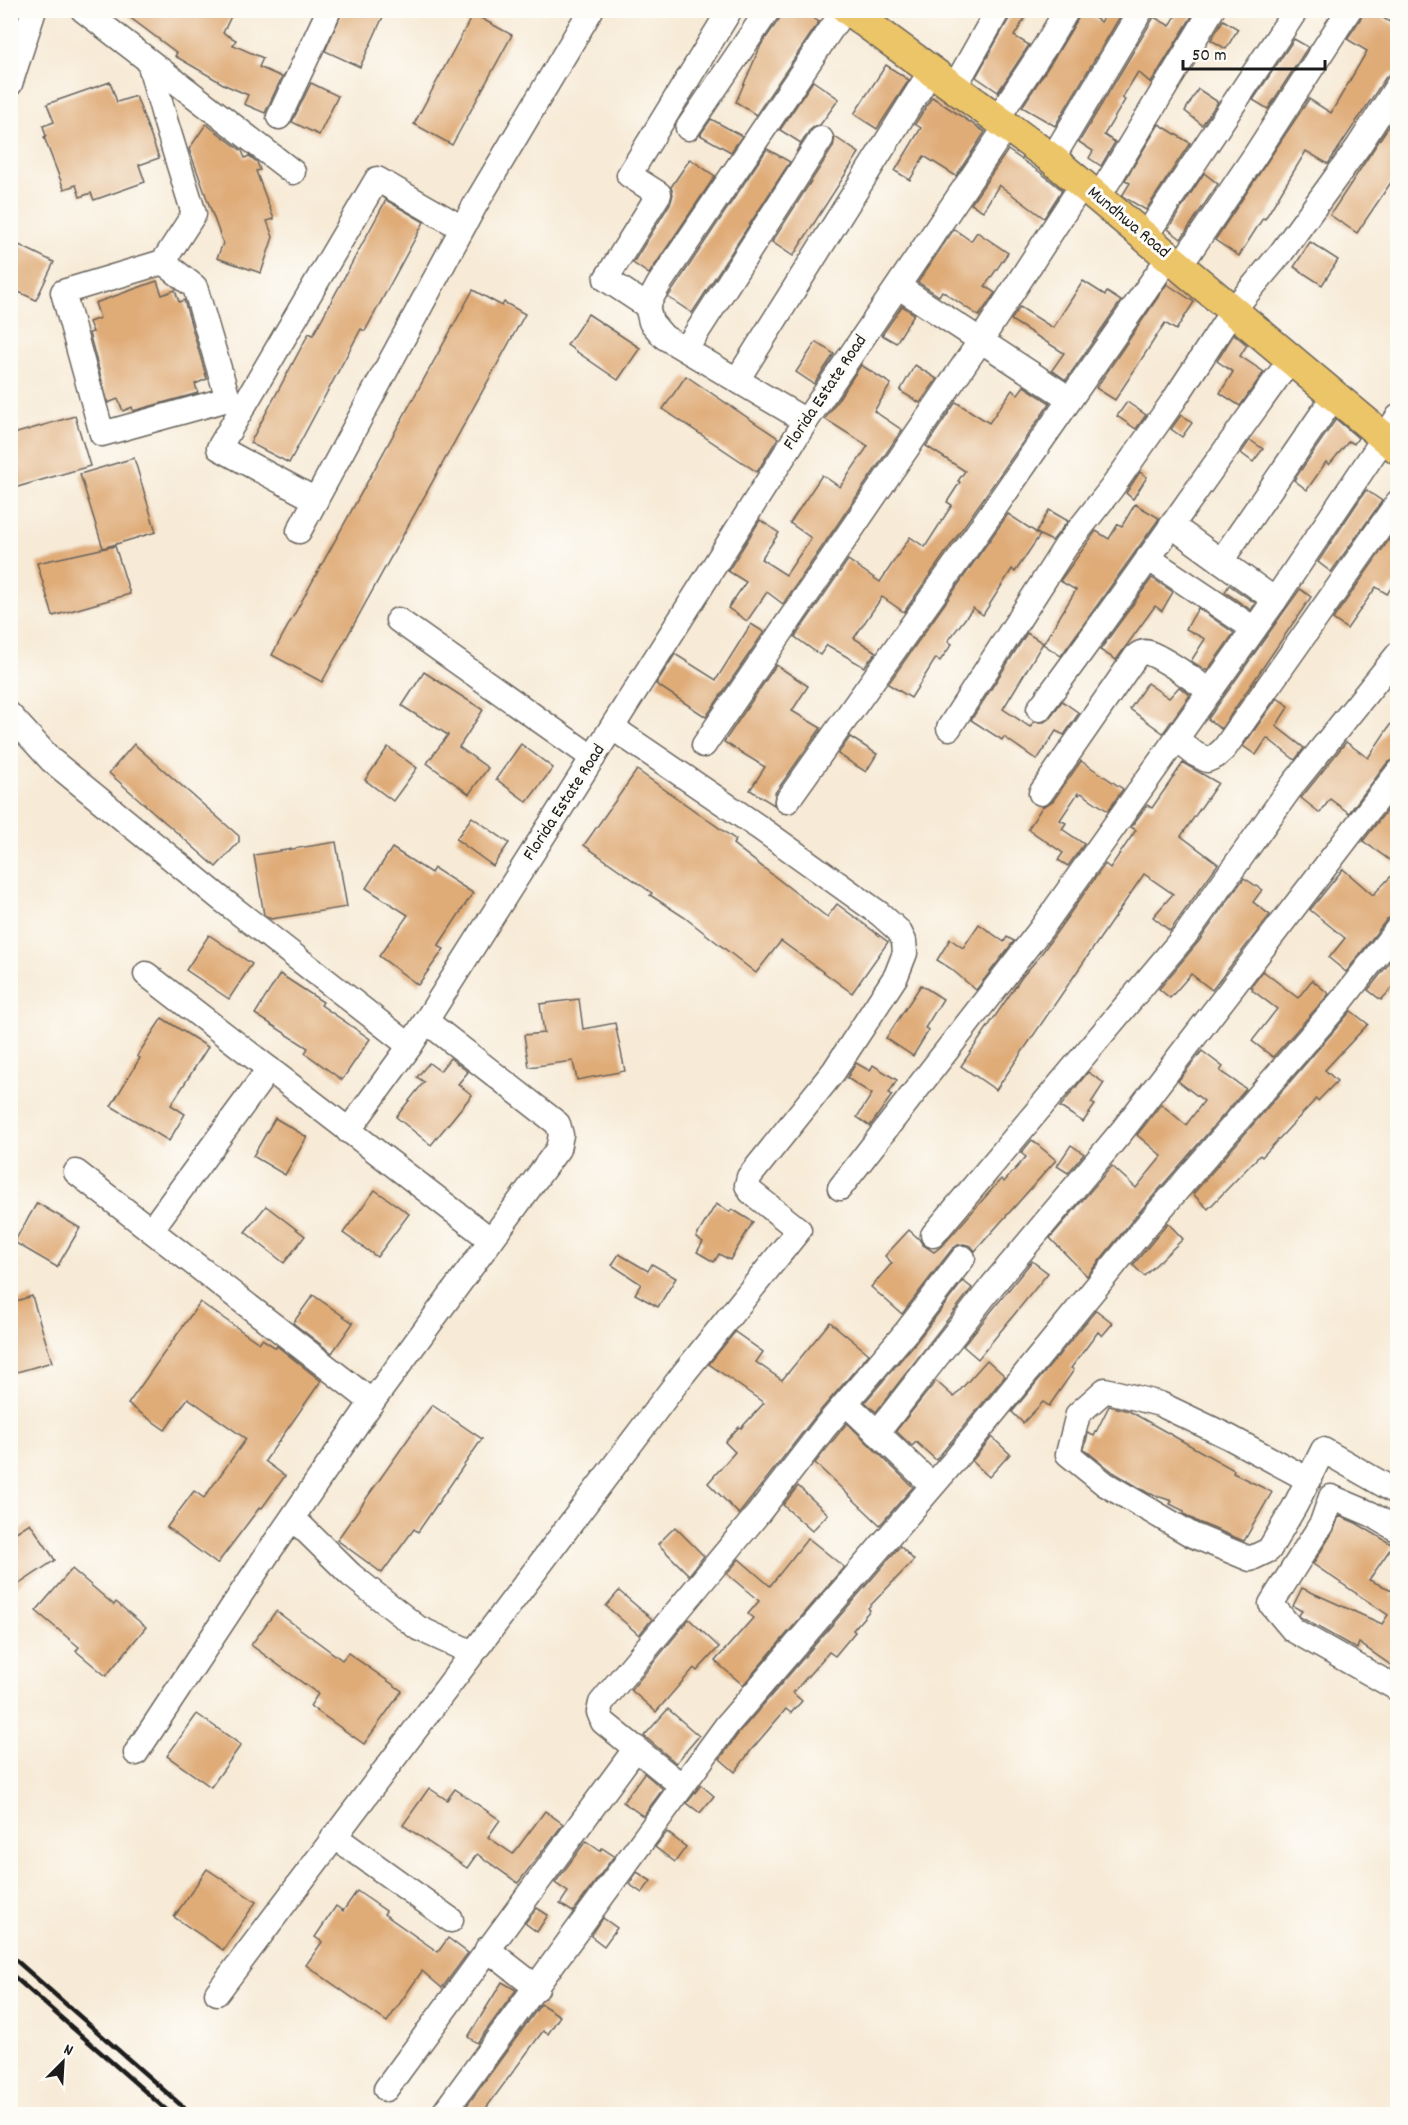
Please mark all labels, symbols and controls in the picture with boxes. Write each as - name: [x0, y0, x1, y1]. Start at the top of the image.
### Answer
- scale bar: [1183, 33, 1326, 71]
- text: 50 m: [1192, 44, 1227, 69]
- street label: Mundhwa Road: [1081, 181, 1175, 265]
- street label: Florida Estate Road: [778, 330, 874, 456]
- street label: Florida Estate Road: [518, 740, 612, 866]
- north arrow: [33, 2032, 93, 2092]
- text: N: [60, 2038, 76, 2063]

